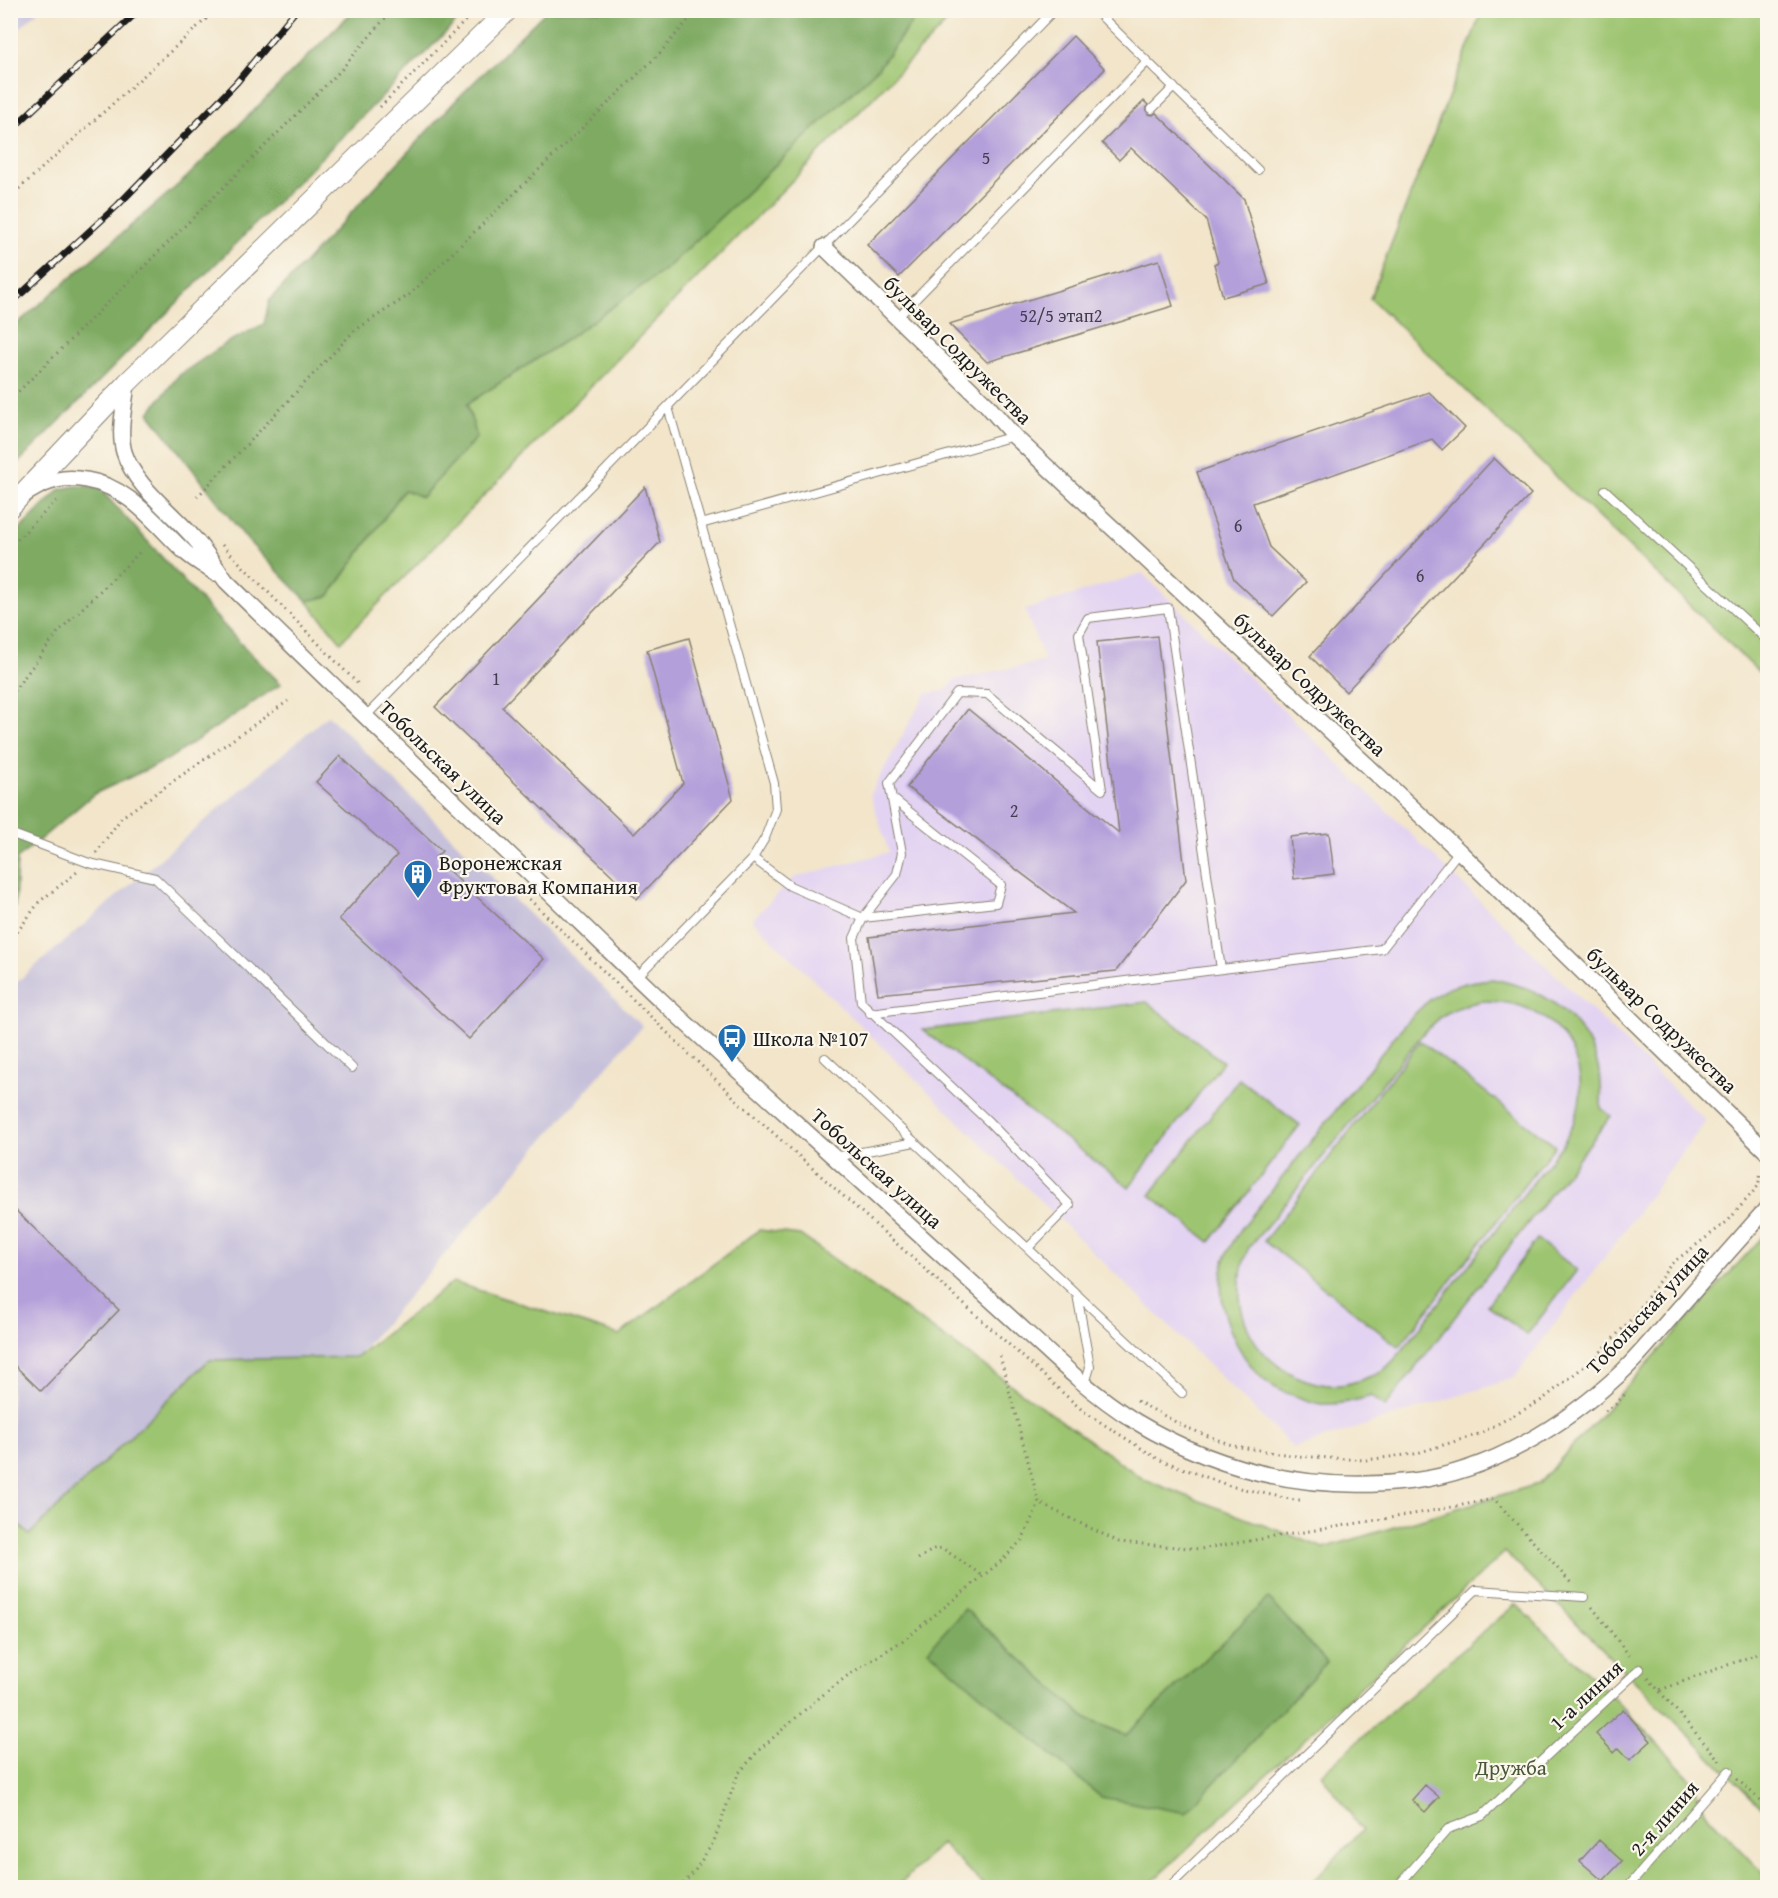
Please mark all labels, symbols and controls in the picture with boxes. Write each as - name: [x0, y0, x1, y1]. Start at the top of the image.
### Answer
- house number: 5: [982, 144, 990, 171]
- street label: бульвар Содружества: [876, 268, 1040, 432]
- house number: 52/5 этап2: [1020, 302, 1102, 329]
- house number: 6: [1234, 512, 1242, 539]
- house number: 6: [1416, 562, 1424, 589]
- street label: бульвар Содружества: [1226, 605, 1394, 763]
- house number: 1: [492, 665, 500, 692]
- street label: Тобольская улица: [372, 693, 514, 831]
- house number: 2: [1010, 797, 1018, 824]
- place label: Воронежская Фруктовая Компания: [439, 847, 638, 902]
- building icon: Воронежская Фруктовая Компания: [402, 858, 434, 900]
- street label: бульвар Содружества: [1579, 940, 1745, 1100]
- bus stop icon: Школа №107: [716, 1022, 748, 1064]
- place label: Школа №107: [753, 1023, 869, 1054]
- street label: Тобольская улица: [804, 1100, 950, 1236]
- street label: Тобольская улица: [1578, 1237, 1716, 1381]
- street label: 1-а линия: [1542, 1652, 1630, 1737]
- park label: Дружба: [1474, 1752, 1547, 1783]
- street label: 2-я линия: [1622, 1773, 1706, 1863]

